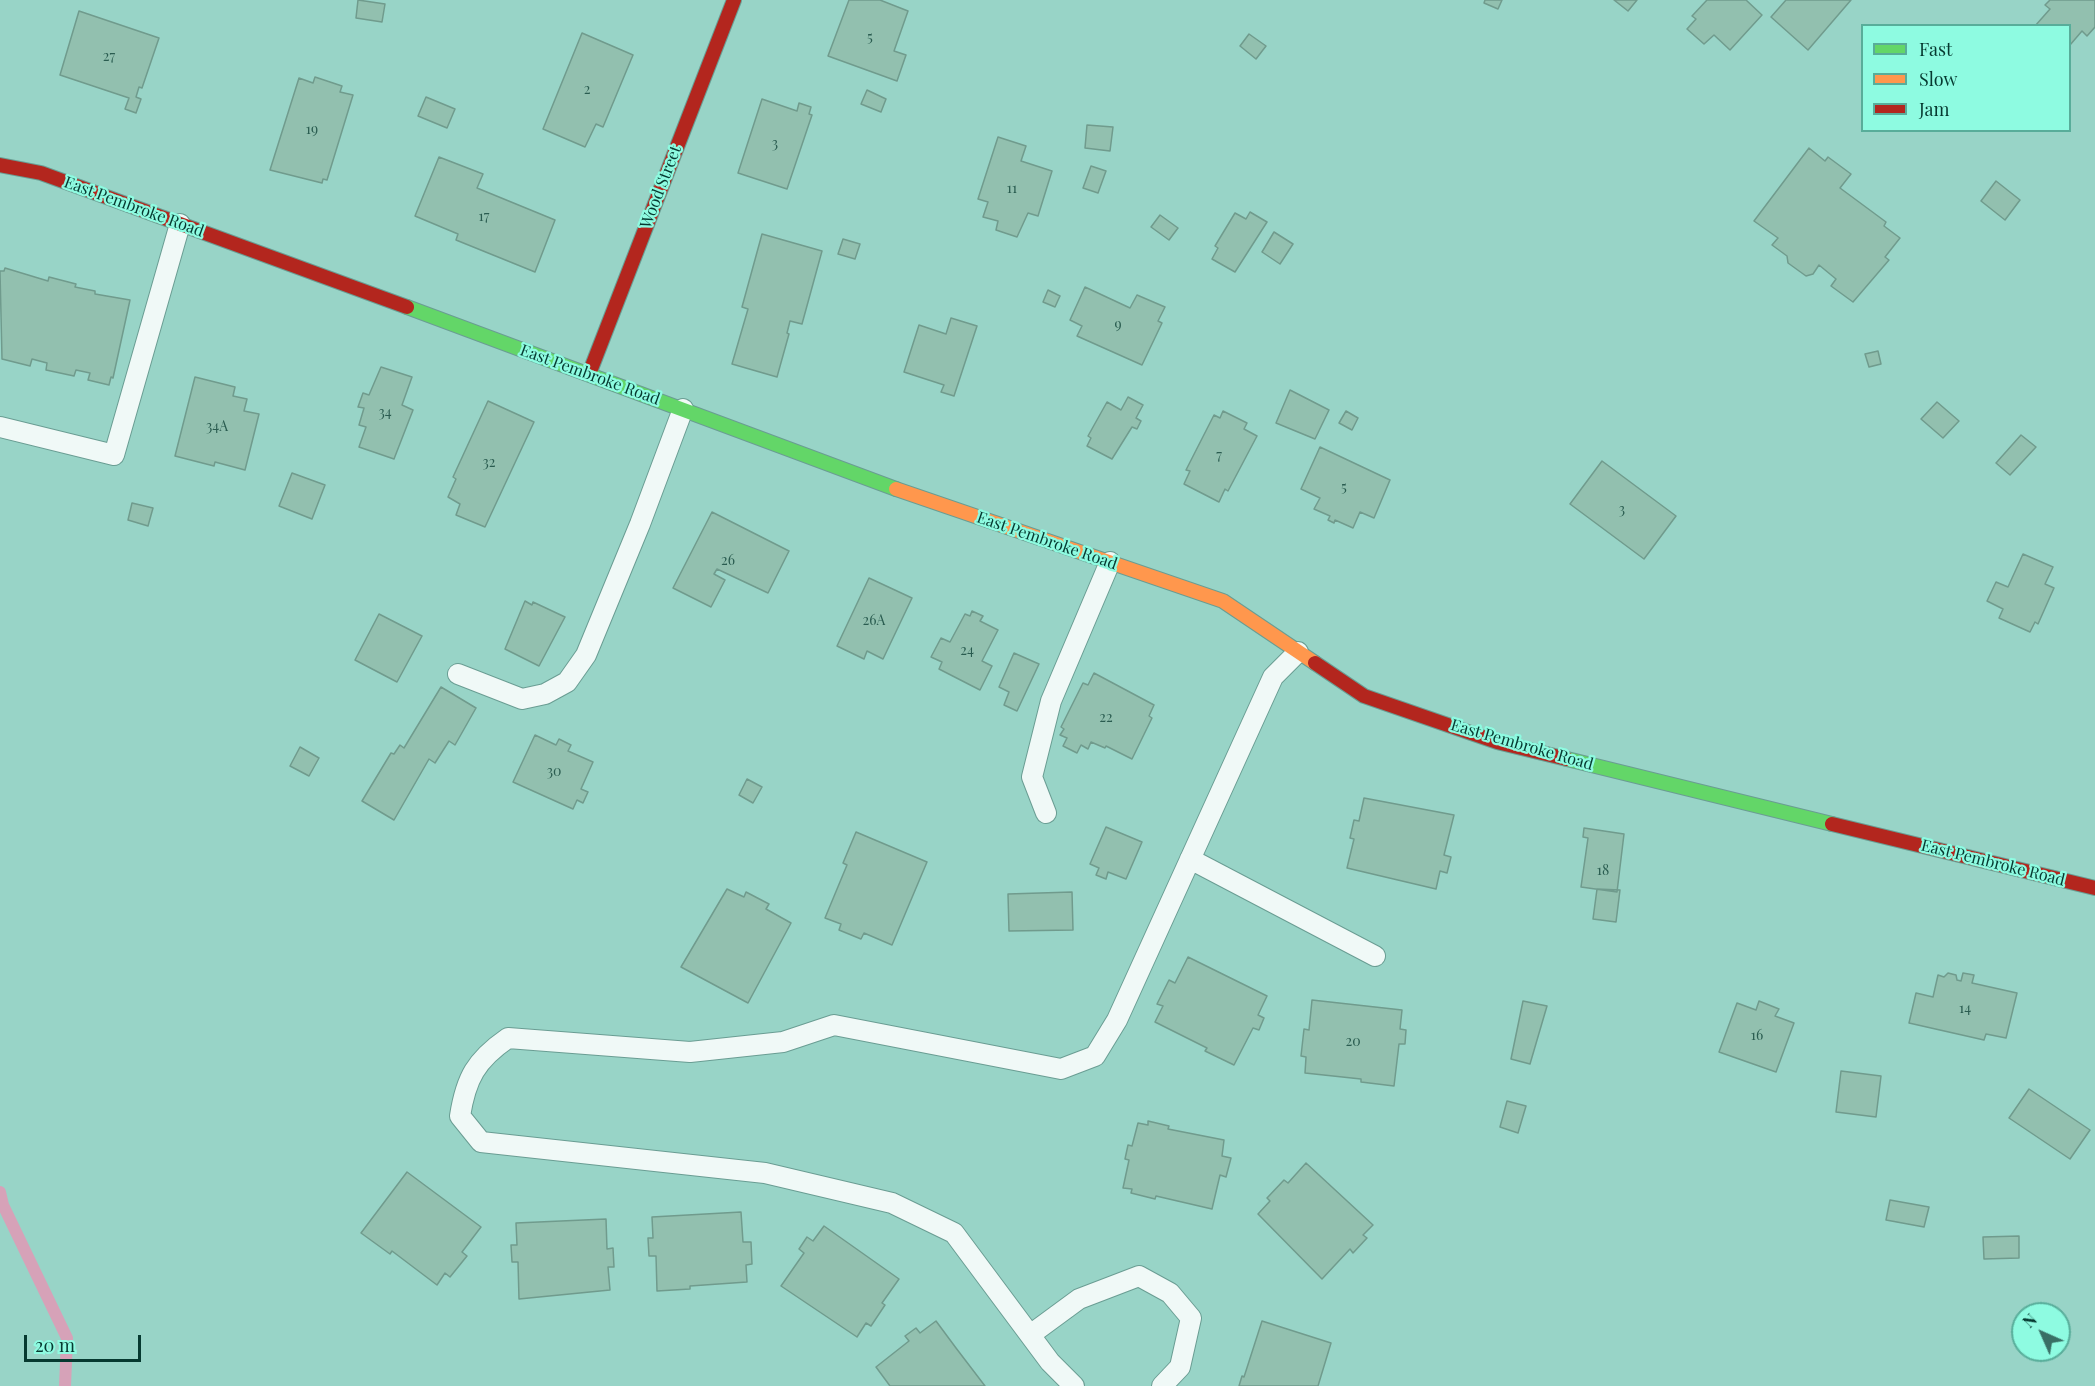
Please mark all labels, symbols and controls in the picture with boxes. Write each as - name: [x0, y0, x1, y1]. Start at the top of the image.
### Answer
- legend: [1861, 24, 2071, 132]
- house number: 5: [867, 30, 873, 46]
- text: Fast: [1919, 37, 1952, 61]
- house number: 27: [103, 49, 115, 65]
- text: Slow: [1919, 67, 1957, 91]
- house number: 2: [584, 82, 590, 98]
- text: Jam: [1919, 97, 1949, 121]
- house number: 19: [306, 122, 318, 138]
- house number: 3: [772, 136, 778, 152]
- street label: Wood Street: [636, 143, 686, 231]
- street label: East Pembroke Road: [62, 173, 206, 241]
- house number: 11: [1007, 181, 1017, 197]
- house number: 17: [479, 209, 489, 225]
- house number: 9: [1114, 317, 1122, 333]
- street label: East Pembroke Road: [518, 341, 662, 409]
- house number: 34: [378, 405, 392, 421]
- house number: 34A: [206, 419, 228, 435]
- house number: 7: [1216, 448, 1222, 464]
- house number: 32: [482, 455, 496, 471]
- house number: 5: [1341, 480, 1347, 496]
- house number: 3: [1619, 502, 1625, 518]
- street label: East Pembroke Road: [974, 508, 1120, 574]
- house number: 26: [721, 553, 735, 569]
- house number: 26A: [863, 613, 885, 629]
- house number: 24: [960, 643, 974, 659]
- house number: 22: [1099, 710, 1113, 726]
- street label: East Pembroke Road: [1449, 715, 1595, 775]
- house number: 30: [547, 764, 561, 780]
- street label: East Pembroke Road: [1919, 836, 2067, 890]
- house number: 18: [1597, 863, 1609, 879]
- house number: 14: [1959, 1001, 1971, 1017]
- house number: 16: [1751, 1028, 1763, 1044]
- house number: 20: [1345, 1034, 1361, 1050]
- north arrow: [2011, 1302, 2071, 1362]
- text: N: [2018, 1309, 2041, 1332]
- scale bar: [27, 1323, 144, 1361]
- text: 20 m: [35, 1333, 75, 1357]

